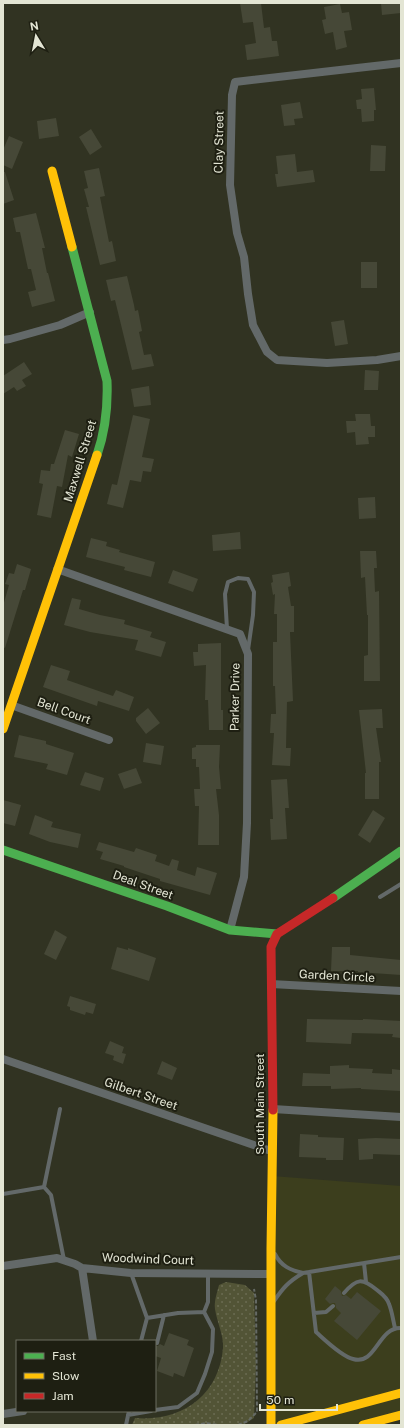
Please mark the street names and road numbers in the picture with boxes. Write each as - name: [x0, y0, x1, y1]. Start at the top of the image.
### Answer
- street label: Clay Street: [211, 110, 227, 173]
- street label: Maxwell Street: [61, 418, 99, 504]
- street label: Parker Drive: [227, 662, 243, 731]
- street label: Bell Court: [35, 695, 93, 727]
- street label: Deal Street: [111, 868, 175, 903]
- street label: Garden Circle: [299, 967, 376, 985]
- street label: South Main Street: [253, 1053, 267, 1155]
- street label: Gilbert Street: [103, 1075, 180, 1113]
- street label: Woodwind Court: [102, 1250, 195, 1268]

